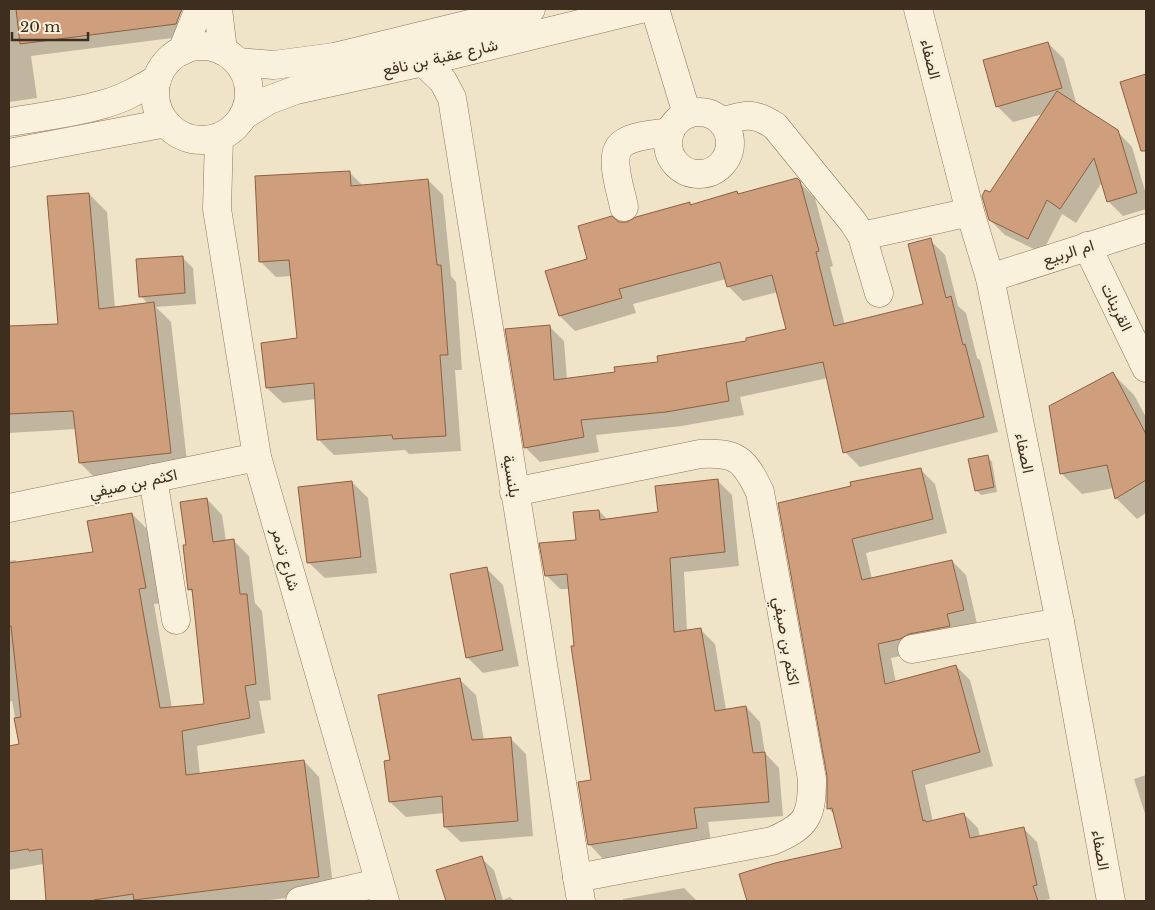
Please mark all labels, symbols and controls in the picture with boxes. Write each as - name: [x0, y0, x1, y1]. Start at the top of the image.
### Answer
- scale bar: [12, 10, 89, 42]
- text: 20 m: [20, 17, 60, 36]
- street label: شارع عقبة بن نافع: [380, 34, 500, 82]
- street label: الصفاء: [916, 37, 946, 81]
- street label: ام الربيع: [1040, 234, 1097, 272]
- street label: القرينات: [1096, 280, 1137, 335]
- street label: الصفاء: [1011, 431, 1039, 475]
- street label: بلنسية: [499, 453, 525, 499]
- street label: اكثم بن صيفي: [87, 464, 180, 506]
- street label: شارع تدمر: [265, 524, 305, 594]
- street label: اكثم بن صيفي: [765, 595, 805, 688]
- street label: الصفاء: [1088, 828, 1114, 872]

